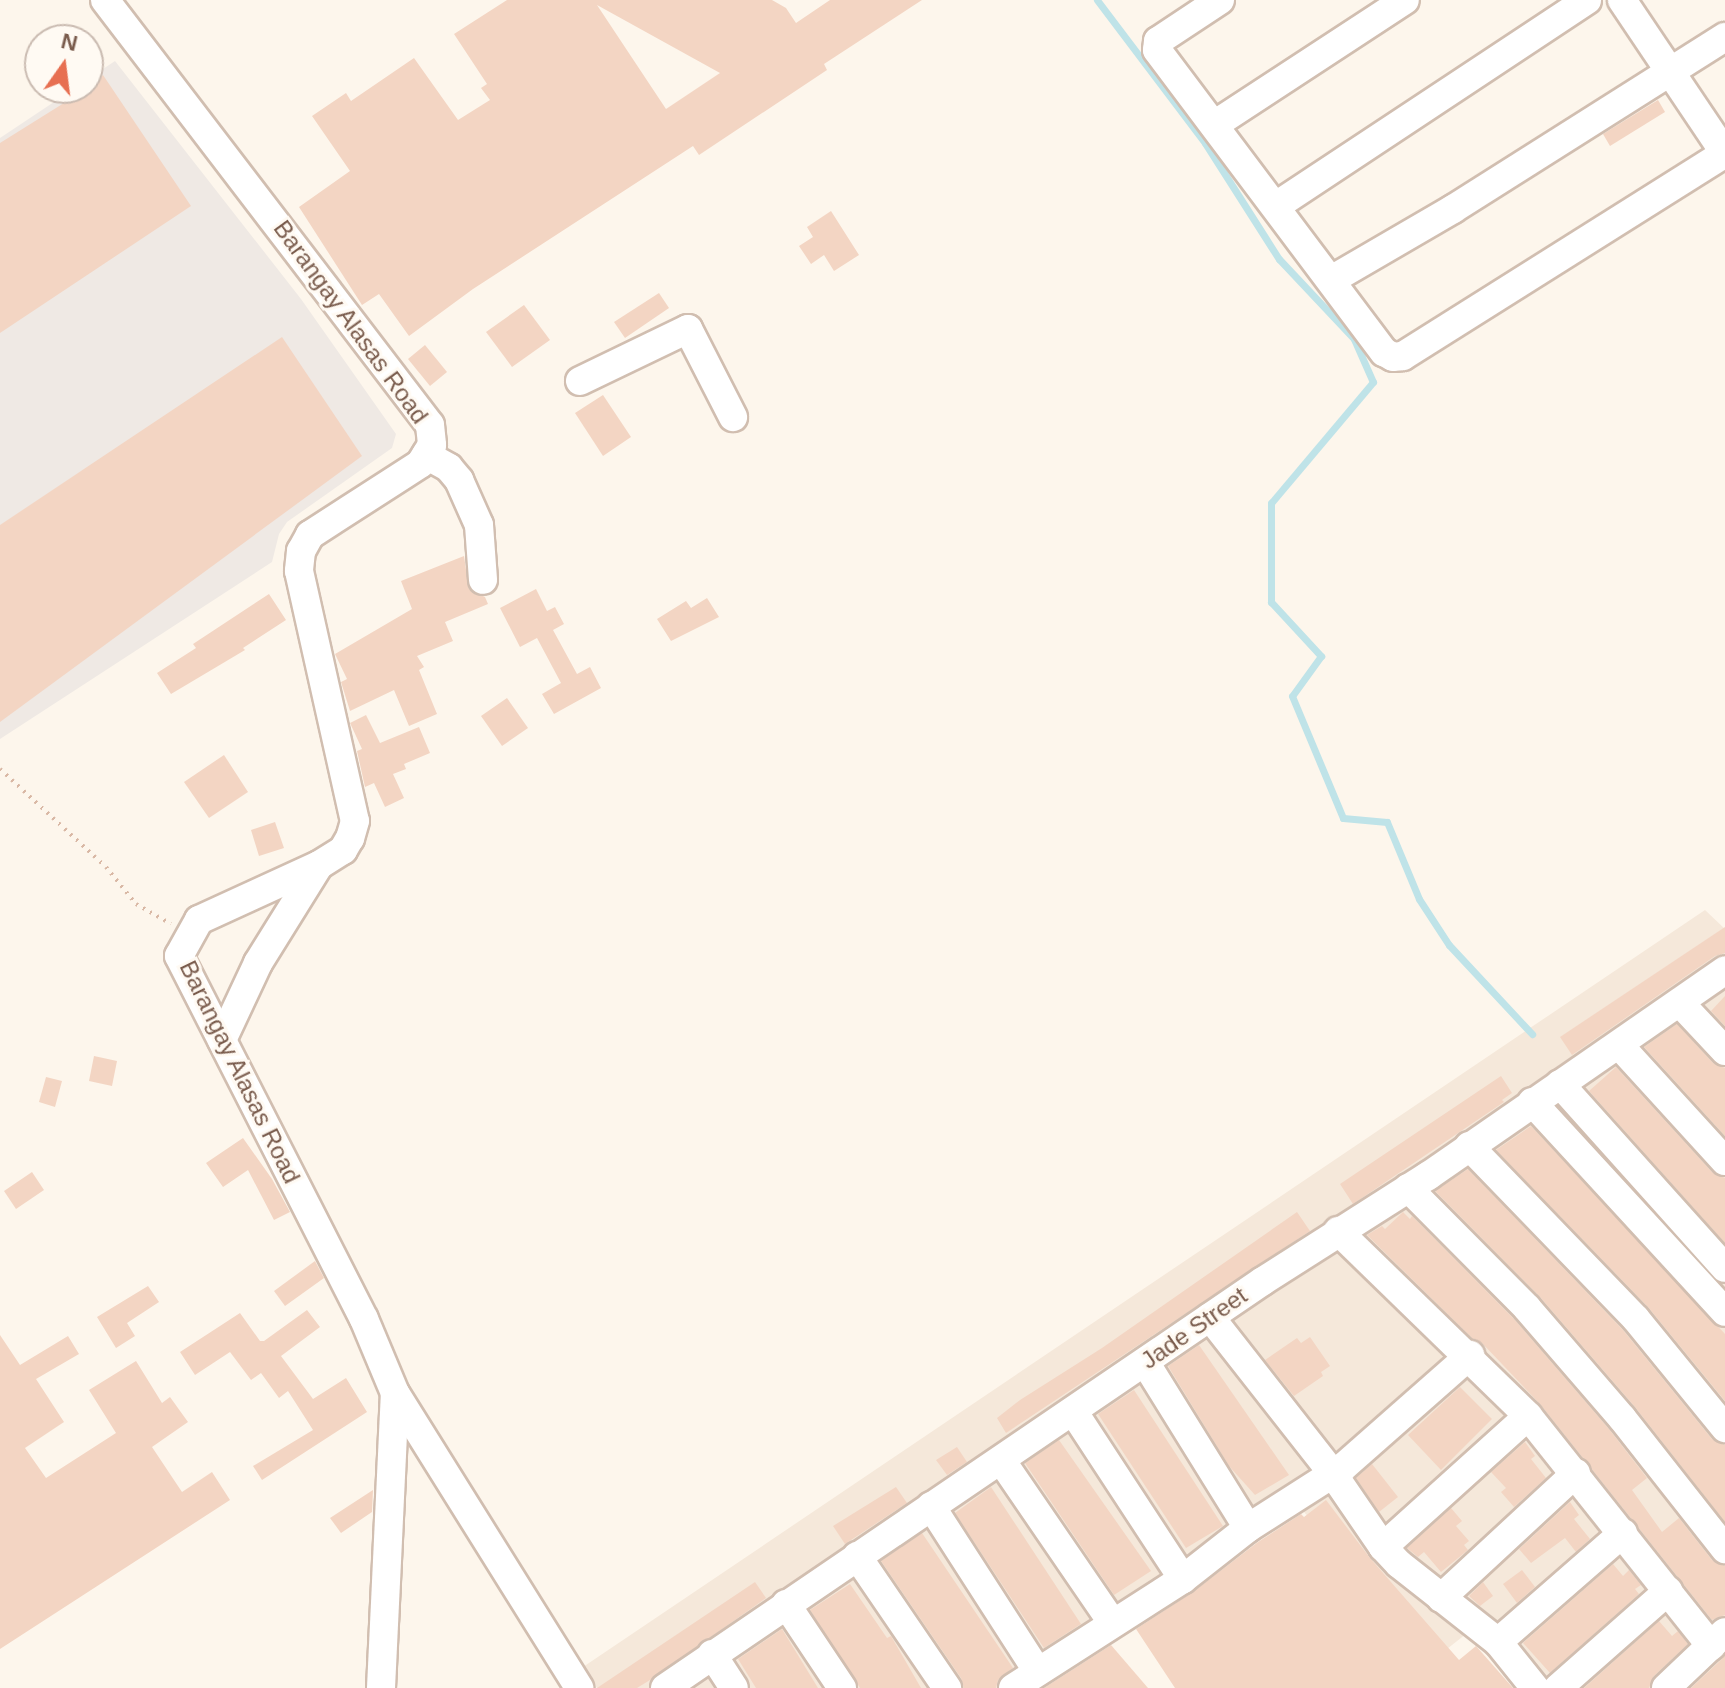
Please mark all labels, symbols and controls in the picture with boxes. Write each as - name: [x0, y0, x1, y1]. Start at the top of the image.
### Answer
- north arrow: [24, 24, 104, 104]
- text: N: [59, 28, 80, 56]
- street label: Barangay Alasas Road: [267, 214, 435, 430]
- street label: Barangay Alasas Road: [173, 955, 307, 1189]
- street label: Jade Street: [1135, 1281, 1253, 1375]

